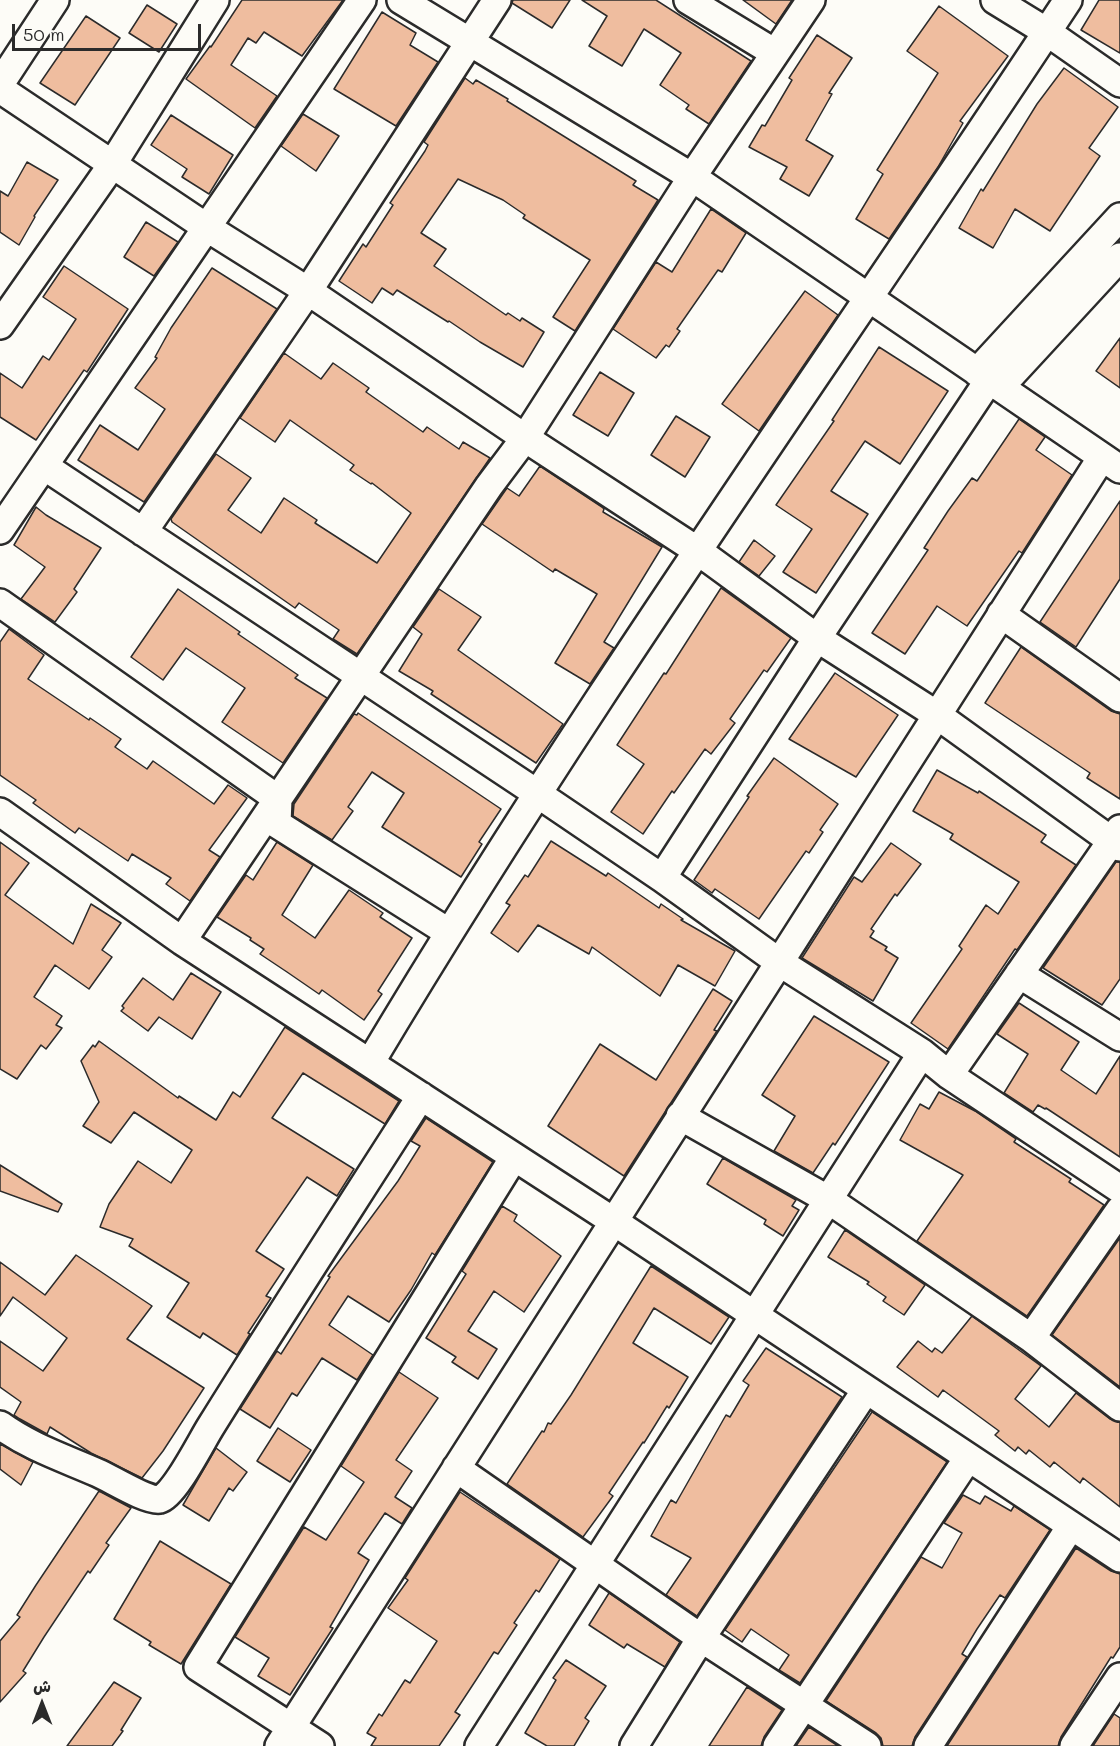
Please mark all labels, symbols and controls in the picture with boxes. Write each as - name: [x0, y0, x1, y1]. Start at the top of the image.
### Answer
- scale bar: [15, 12, 204, 50]
- text: 50 m: [23, 22, 65, 46]
- north arrow: [12, 1674, 72, 1734]
- text: ش: [33, 1675, 51, 1696]

